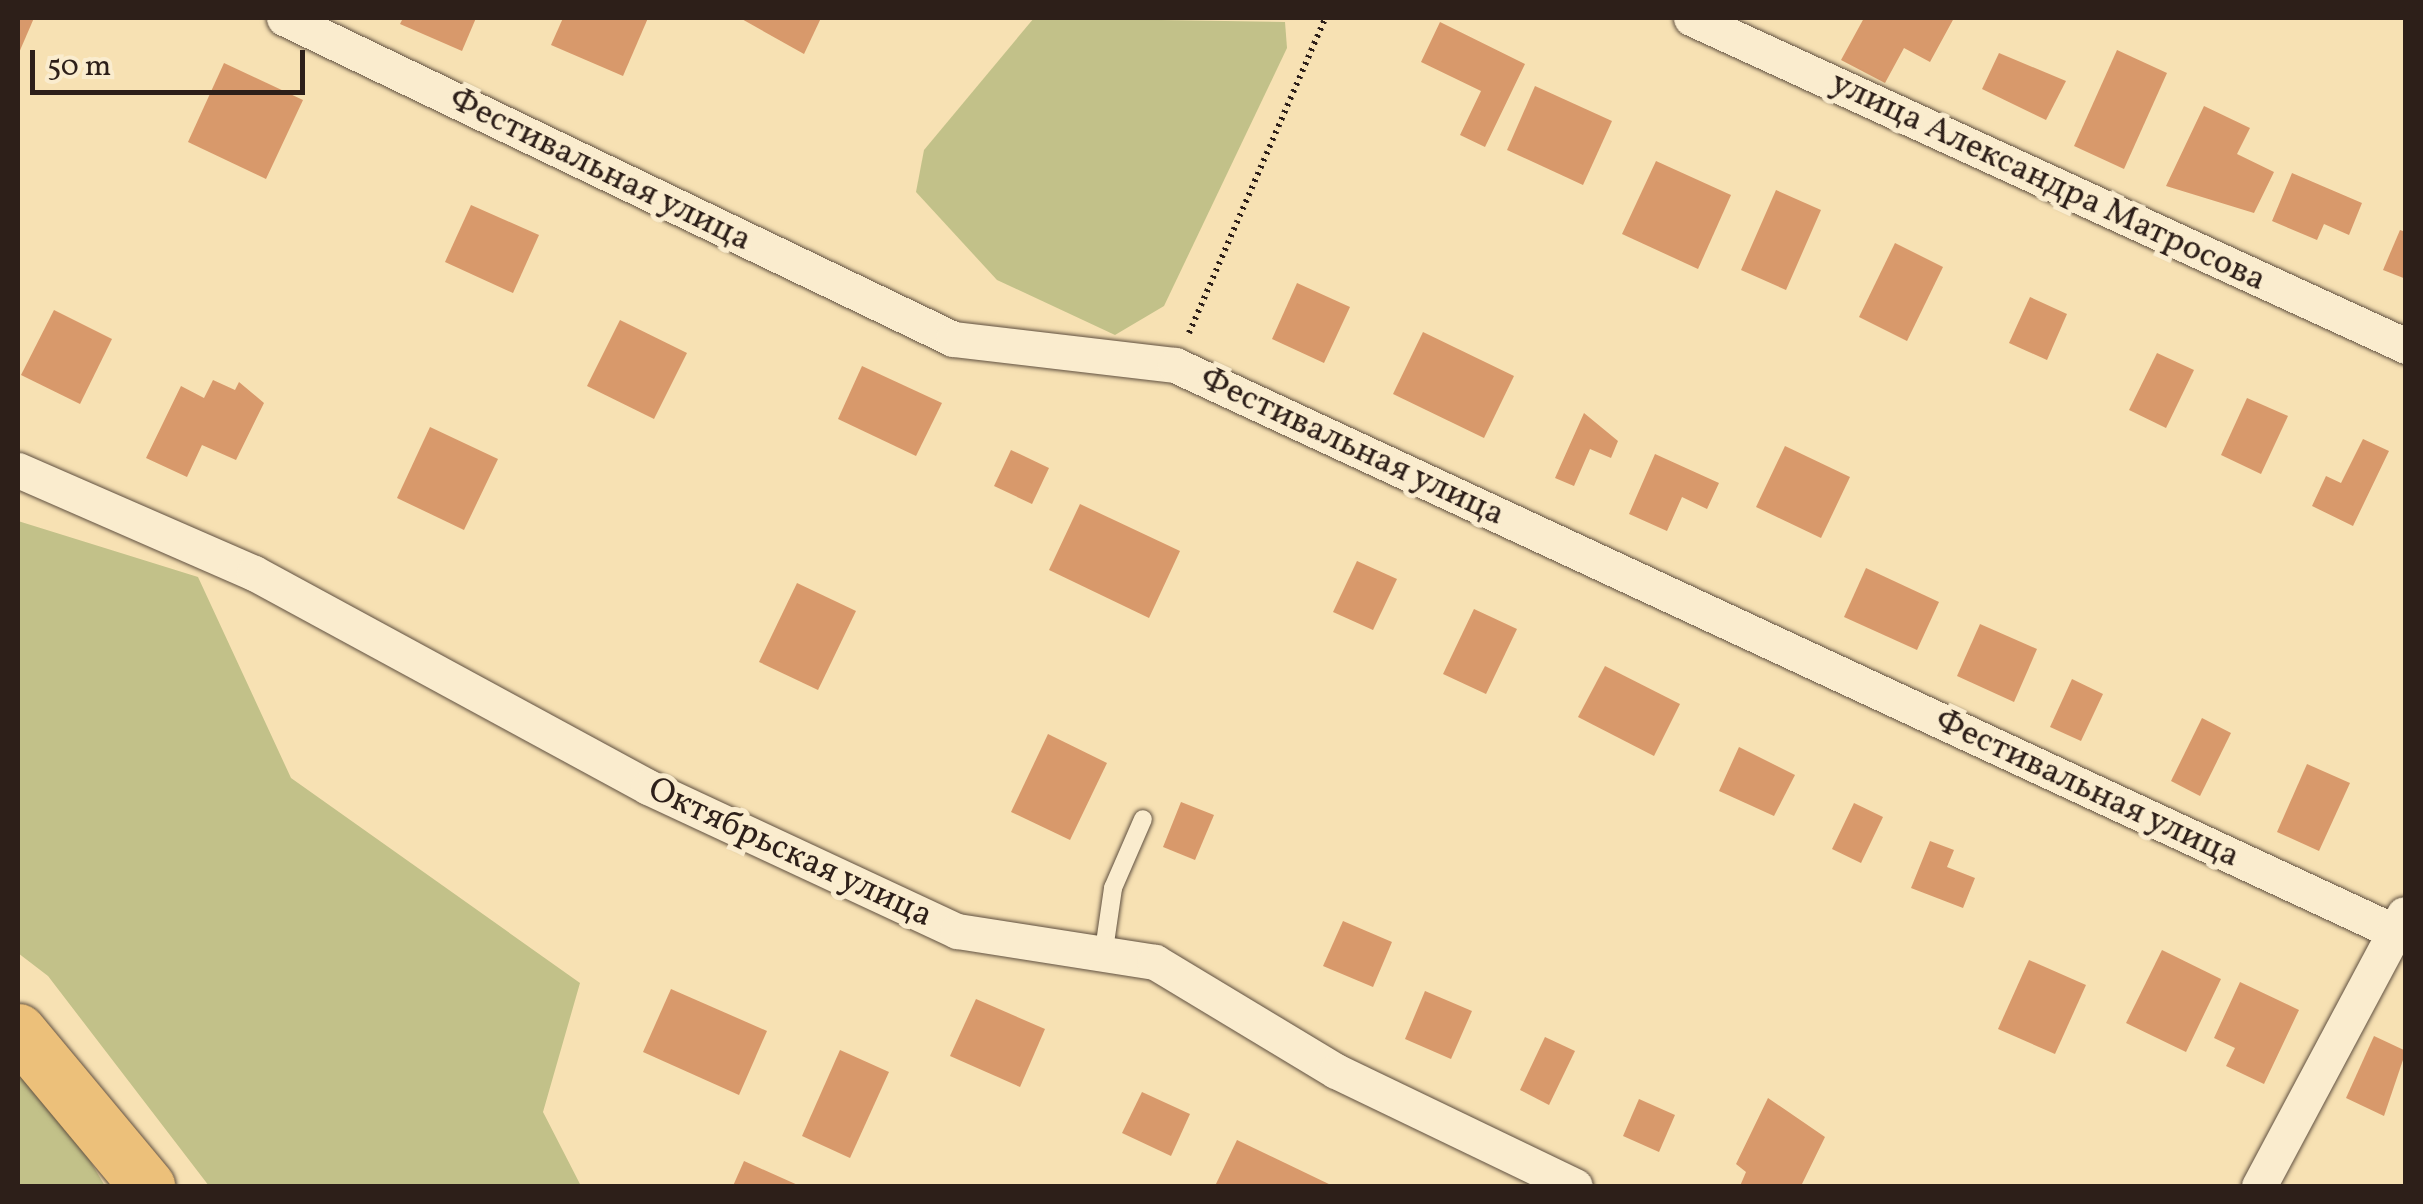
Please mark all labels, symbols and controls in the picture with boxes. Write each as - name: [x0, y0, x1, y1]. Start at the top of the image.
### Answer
- scale bar: [35, 30, 310, 92]
- text: 50 m: [47, 46, 111, 88]
- street label: улица Александра Матросова: [1824, 62, 2272, 302]
- street label: Фестивальная улица: [442, 78, 758, 262]
- street label: Фестивальная улица: [1193, 358, 1511, 536]
- street label: Фестивальная улица: [1928, 700, 2246, 878]
- street label: Октябрьская улица: [641, 768, 939, 938]

